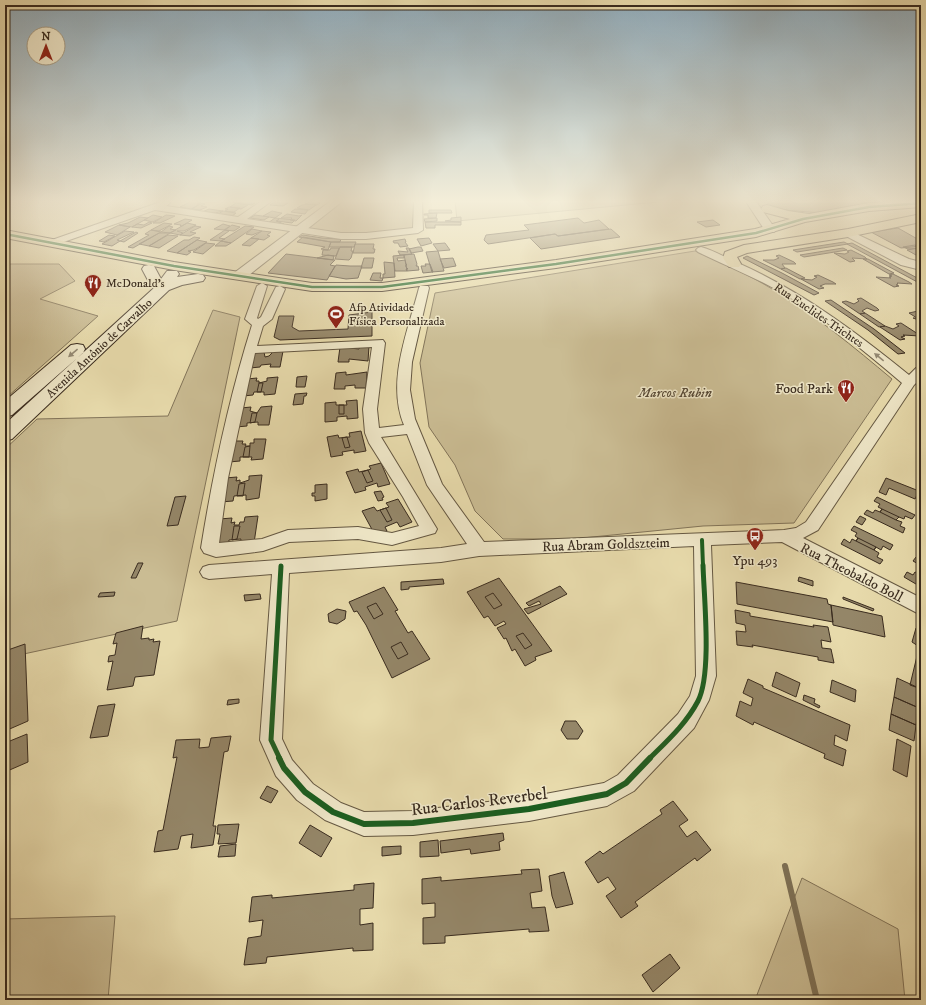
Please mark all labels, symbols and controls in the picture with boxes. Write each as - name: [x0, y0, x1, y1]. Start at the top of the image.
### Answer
- north arrow: [26, 26, 66, 66]
- text: N: [41, 30, 51, 44]
- restaurant icon: McDonald's: [83, 273, 103, 298]
- place label: McDonald's: [106, 276, 165, 291]
- street label: Rua Euclides Trichtes: [771, 280, 866, 351]
- street label: Avenida Antônio de Carvalho: [43, 295, 155, 401]
- place label: Afp Atividade Física Personalizada: [349, 300, 446, 329]
- sports icon: Afp Atividade Física Personalizada: [326, 304, 346, 329]
- one-way arrow: [67, 349, 78, 358]
- one-way arrow: [873, 353, 884, 361]
- restaurant icon: Food Park: [836, 378, 856, 403]
- place label: Food Park: [775, 380, 833, 398]
- park label: Marcos Rubin: [637, 384, 712, 402]
- bus stop icon: Ypu 493: [745, 526, 765, 551]
- street label: Rua Abram Goldszteim: [542, 534, 671, 556]
- street label: Rua Theobaldo Boll: [797, 539, 907, 607]
- place label: Ypu 493: [733, 552, 777, 570]
- street label: Rua Carlos Reverbel: [410, 783, 548, 821]

